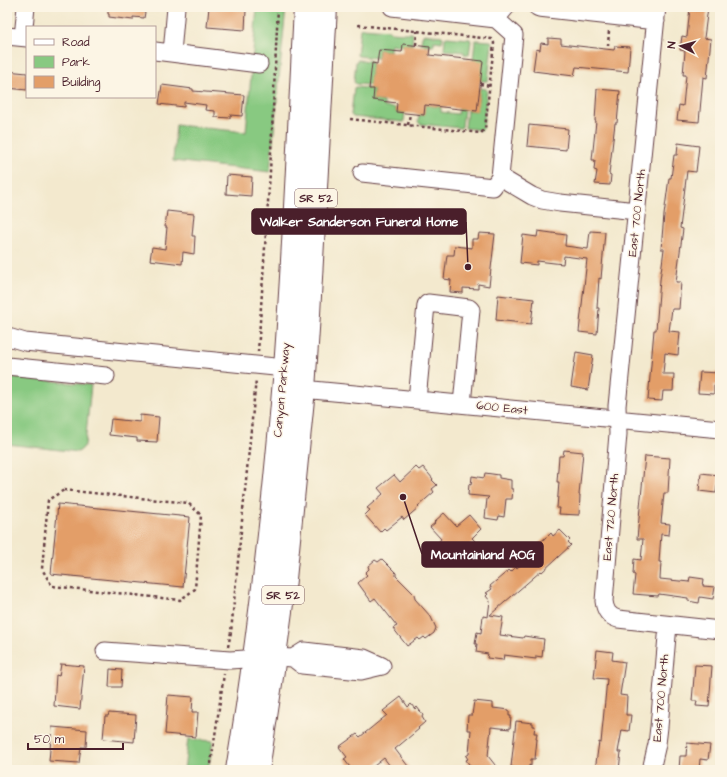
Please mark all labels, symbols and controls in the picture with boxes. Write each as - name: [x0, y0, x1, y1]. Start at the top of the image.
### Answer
- legend: [26, 26, 156, 98]
- north arrow: [661, 26, 701, 66]
- text: Road: [62, 34, 90, 51]
- text: N: [664, 41, 679, 49]
- text: Park: [62, 54, 90, 71]
- text: Building: [62, 74, 100, 92]
- street label: East 700 North: [624, 168, 650, 258]
- road number: SR 52: [295, 189, 337, 207]
- callout: Walker Sanderson Funeral Home: [252, 209, 466, 234]
- text: Walker Sanderson Funeral Home: [259, 213, 458, 231]
- street label: Canyon Parkway: [269, 342, 296, 438]
- street label: 600 East: [475, 397, 529, 419]
- street label: East 720 North: [599, 473, 623, 561]
- callout: Mountainland AOG: [422, 542, 543, 567]
- text: Mountainland AOG: [431, 546, 535, 564]
- road number: SR 52: [262, 586, 304, 604]
- street label: East 700 North: [649, 653, 673, 743]
- scale bar: [28, 725, 123, 751]
- text: 50 m: [34, 731, 65, 748]

